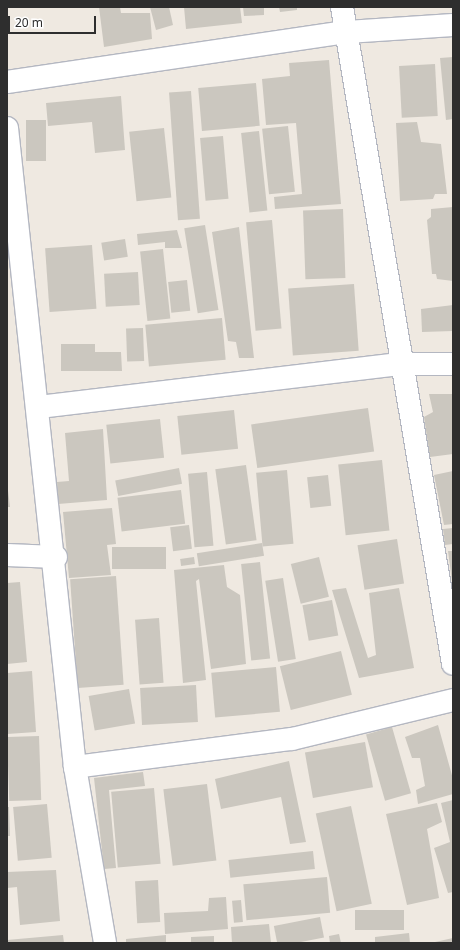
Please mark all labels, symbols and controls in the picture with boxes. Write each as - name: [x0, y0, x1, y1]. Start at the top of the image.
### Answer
- scale bar: [10, 8, 98, 34]
- text: 20 m: [15, 14, 43, 31]

